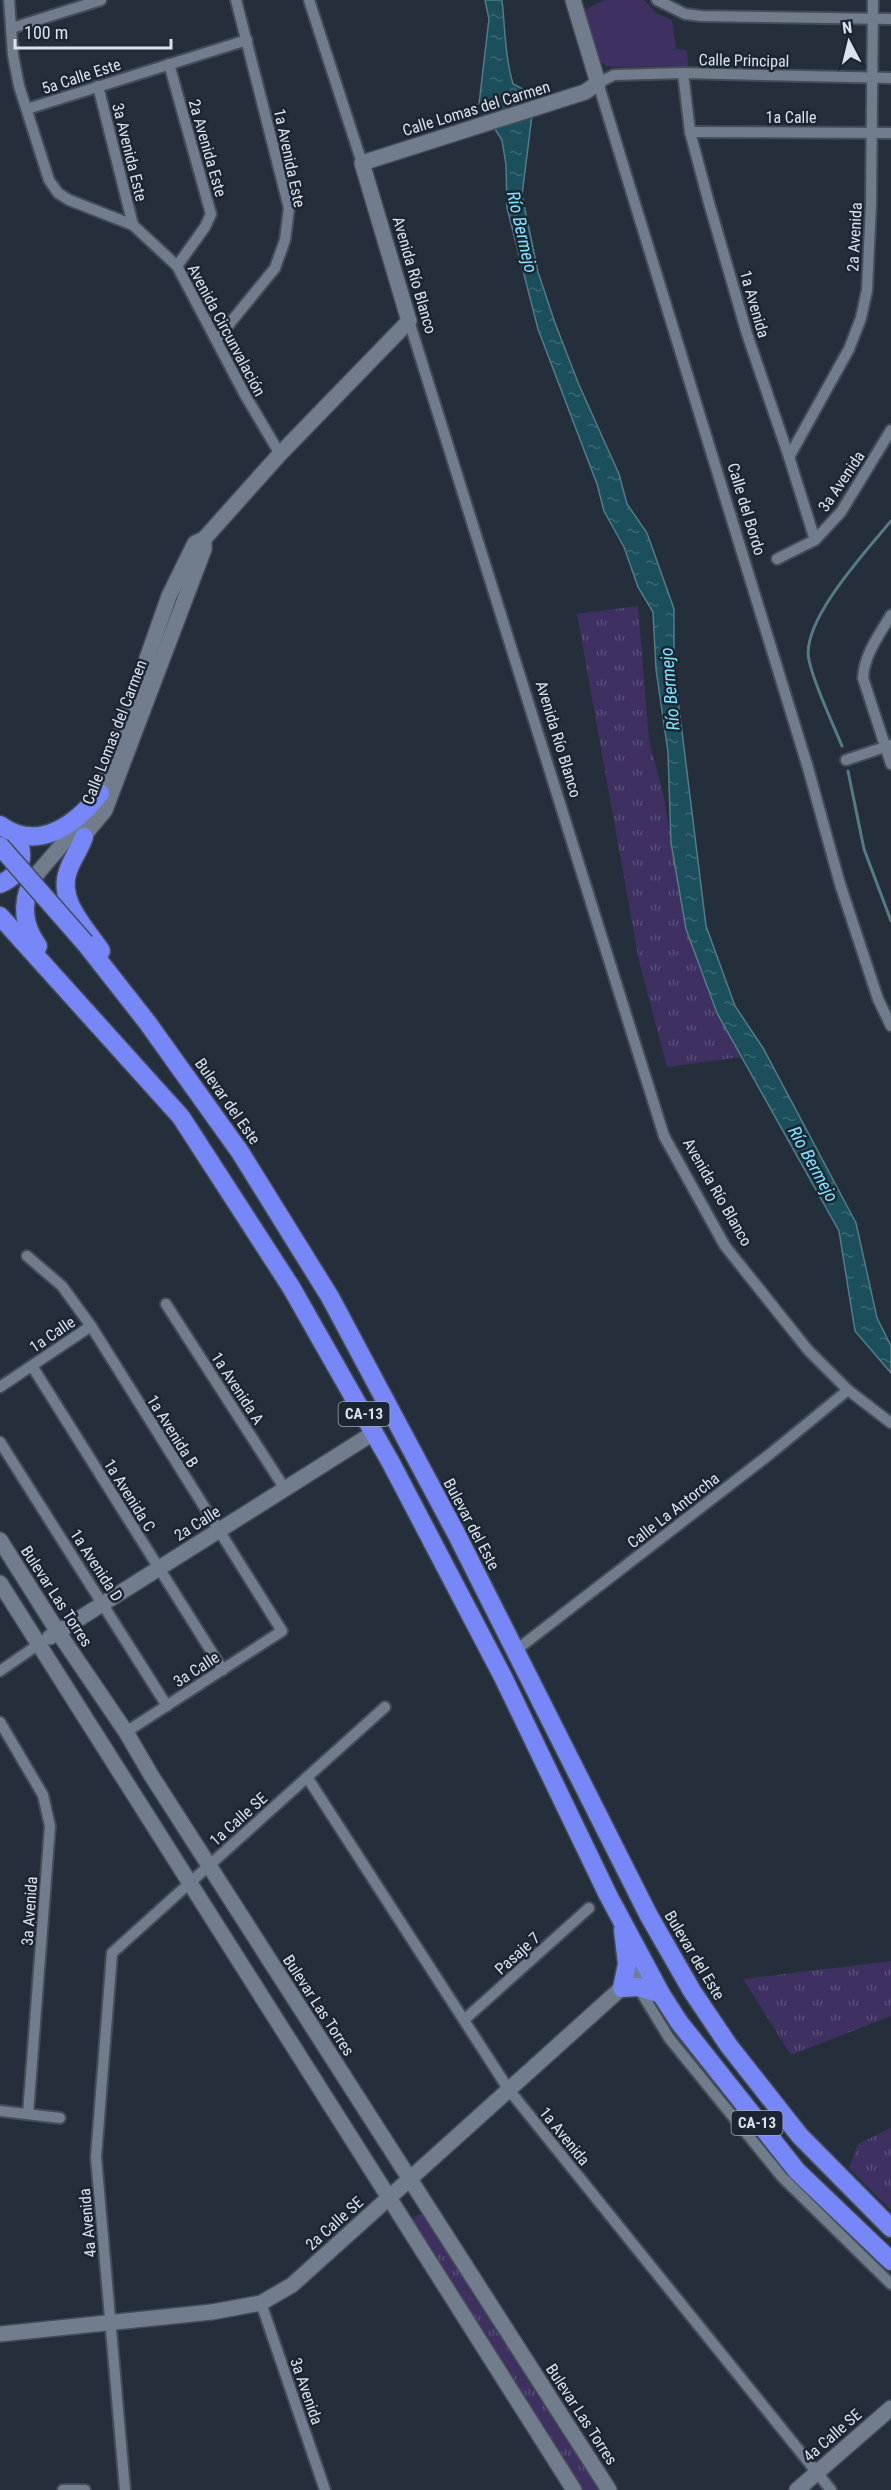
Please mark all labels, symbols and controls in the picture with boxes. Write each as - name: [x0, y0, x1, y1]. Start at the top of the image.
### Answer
- scale bar: [15, 12, 171, 50]
- north arrow: [819, 12, 879, 72]
- text: N: [841, 18, 853, 38]
- text: 100 m: [24, 22, 68, 43]
- street label: Calle Principal: [698, 50, 790, 71]
- street label: 5a Calle Este: [39, 55, 123, 98]
- street label: Calle Lomas del Carmen: [400, 77, 552, 140]
- street label: 2a Avenida Este: [185, 97, 231, 199]
- street label: 3a Avenida Este: [108, 101, 151, 203]
- street label: 1a Avenida Este: [270, 107, 309, 209]
- street label: 1a Calle: [766, 108, 816, 127]
- water label: Río Bermejo: [503, 189, 542, 275]
- street label: 2a Avenida: [843, 202, 866, 272]
- street label: Avenida Río Blanco: [389, 214, 440, 336]
- street label: Avenida Circunvalación: [184, 261, 269, 399]
- street label: 1a Avenida: [736, 268, 773, 340]
- street label: 3a Avenida: [814, 447, 869, 515]
- street label: Calle del Bordo: [723, 461, 770, 558]
- water label: Río Bermejo: [655, 647, 684, 731]
- street label: Calle Lomas del Carmen: [78, 657, 151, 807]
- street label: Avenida Río Blanco: [532, 679, 585, 800]
- street label: Bulevar del Este: [191, 1055, 264, 1148]
- water label: Río Bermejo: [784, 1122, 843, 1205]
- street label: Avenida Río Blanco: [679, 1135, 756, 1249]
- street label: 1a Calle: [26, 1312, 79, 1356]
- street label: 1a Avenida A: [207, 1349, 268, 1428]
- street label: 1a Avenida B: [143, 1392, 202, 1471]
- road number: CA-13: [338, 1402, 389, 1426]
- street label: 1a Avenida C: [100, 1455, 159, 1535]
- street label: Calle La Antorcha: [624, 1469, 723, 1552]
- street label: Bulevar del Este: [440, 1475, 504, 1573]
- street label: 2a Calle: [171, 1502, 224, 1545]
- street label: 1a Avenida D: [66, 1526, 127, 1605]
- street label: Bulevar Las Torres: [17, 1542, 96, 1650]
- street label: 3a Calle: [170, 1648, 223, 1691]
- street label: 1a Calle SE: [206, 1789, 271, 1850]
- street label: 3a Avenida: [18, 1876, 41, 1946]
- street label: Bulevar del Este: [660, 1907, 729, 2003]
- street label: Pasaje 7: [491, 1928, 544, 1979]
- street label: Bulevar Las Torres: [279, 1951, 358, 2059]
- street label: 1a Avenida: [535, 2103, 594, 2169]
- road number: CA-13: [732, 2111, 783, 2135]
- street label: 4a Avenida: [75, 2188, 100, 2258]
- street label: 2a Calle SE: [302, 2193, 367, 2254]
- street label: 3a Avenida: [286, 2355, 327, 2427]
- street label: Bulevar Las Torres: [542, 2360, 621, 2468]
- street label: 4a Calle SE: [799, 2405, 865, 2466]

